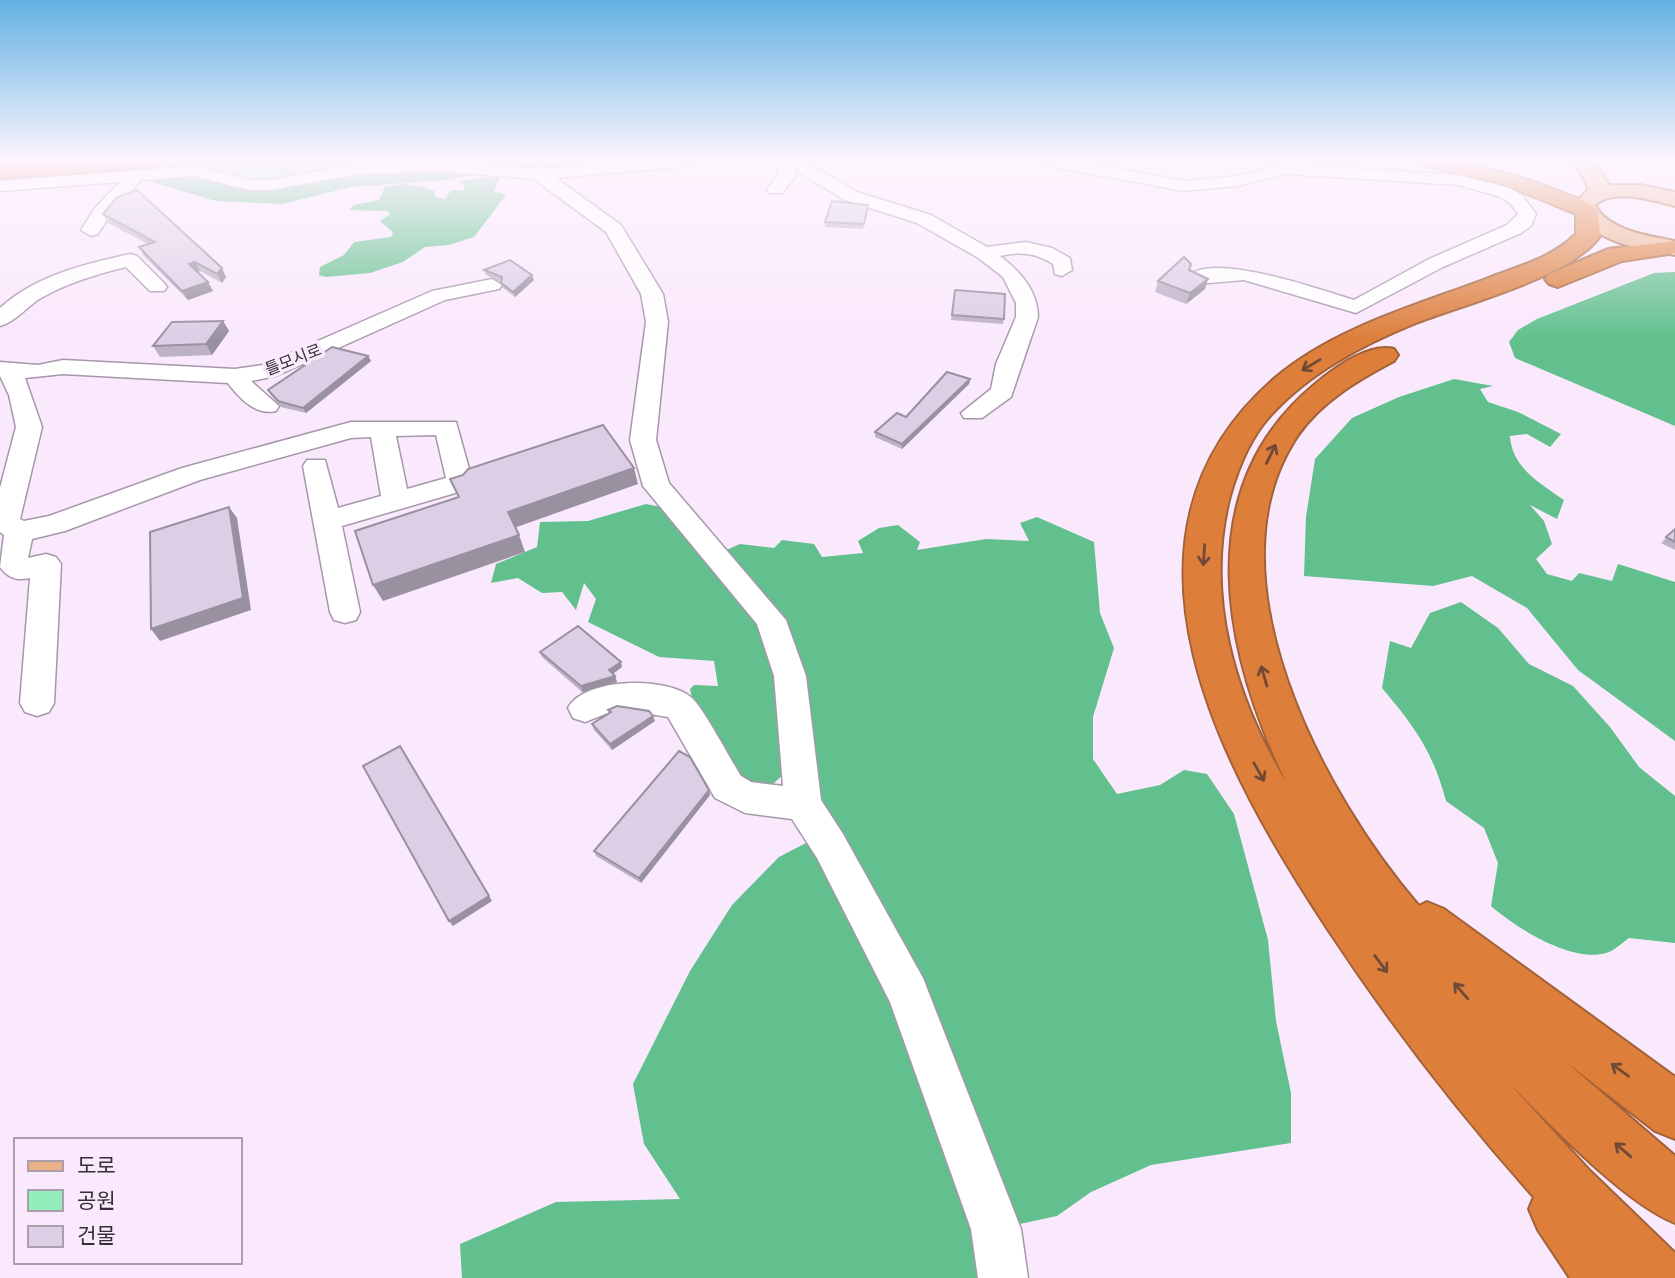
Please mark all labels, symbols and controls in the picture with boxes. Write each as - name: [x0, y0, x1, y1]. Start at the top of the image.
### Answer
- street label: 틀모시로: [262, 340, 325, 380]
- one-way arrow: [1302, 359, 1322, 373]
- one-way arrow: [1264, 444, 1278, 465]
- one-way arrow: [1197, 543, 1210, 566]
- one-way arrow: [1257, 665, 1270, 687]
- one-way arrow: [1252, 762, 1266, 782]
- one-way arrow: [1373, 954, 1388, 973]
- one-way arrow: [1453, 982, 1469, 1000]
- one-way arrow: [1611, 1063, 1630, 1077]
- legend: [14, 1138, 242, 1264]
- one-way arrow: [1615, 1142, 1633, 1158]
- text: 도로: [77, 1153, 116, 1179]
- text: 공원: [77, 1188, 116, 1214]
- text: 건물: [77, 1223, 116, 1249]

